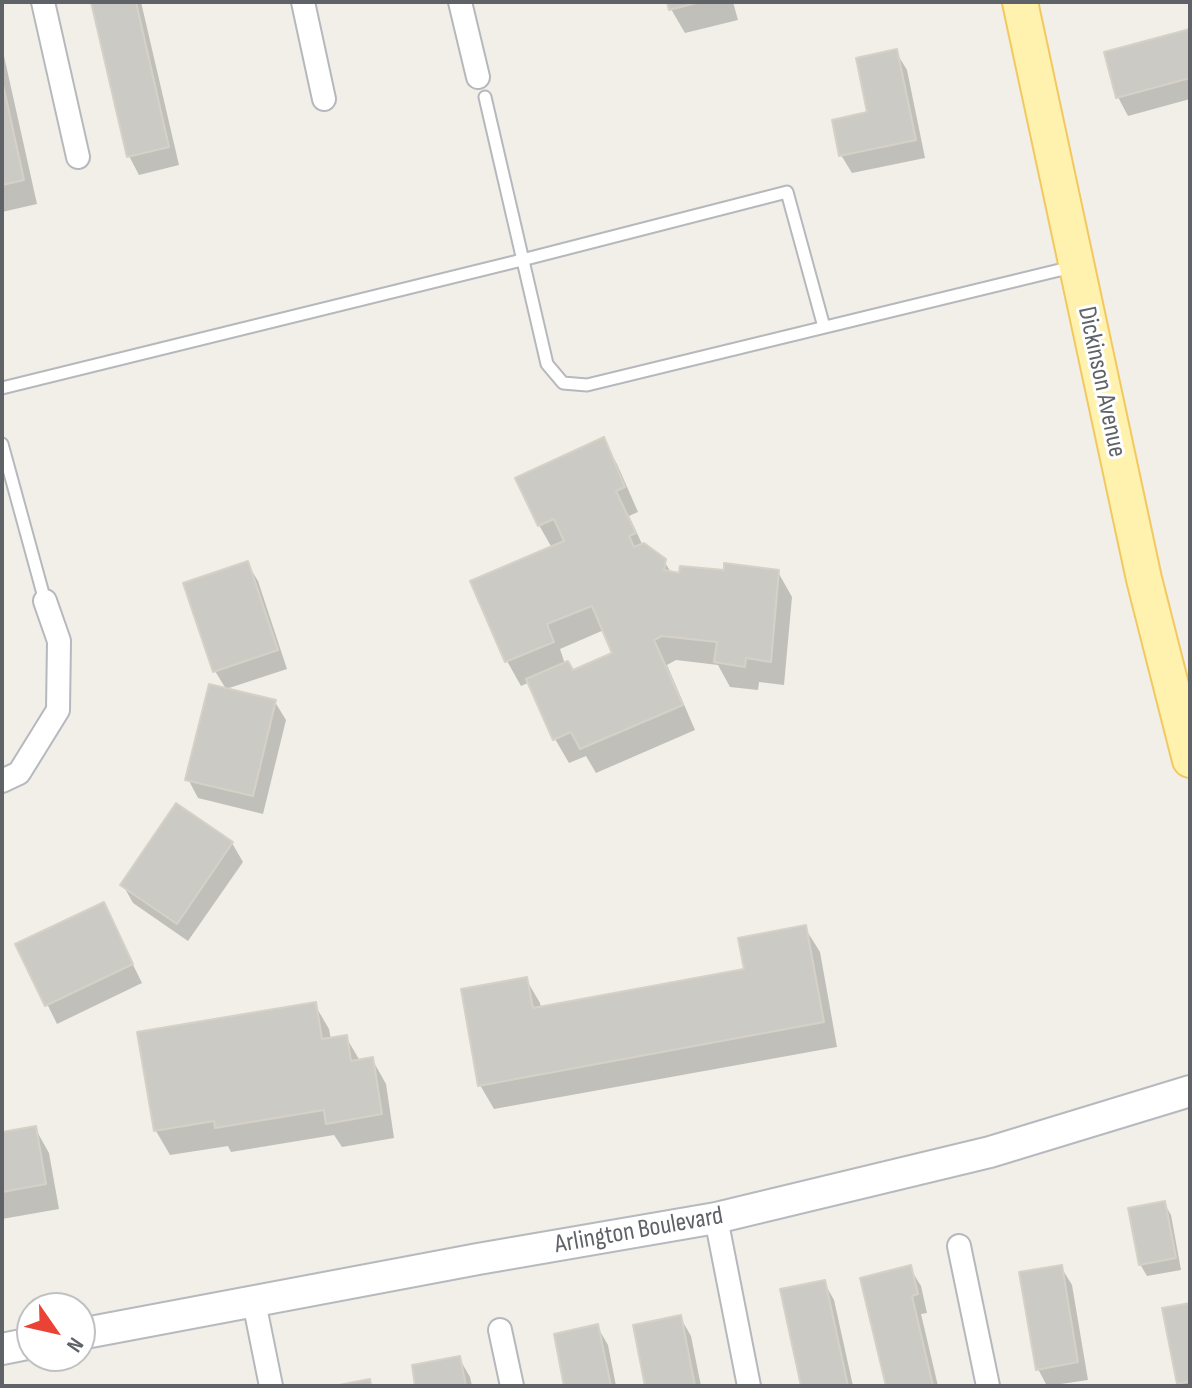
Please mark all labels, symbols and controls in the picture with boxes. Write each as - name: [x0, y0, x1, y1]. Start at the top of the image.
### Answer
- street label: Dickinson Avenue: [1070, 304, 1132, 460]
- street label: Arlington Boulevard: [552, 1201, 726, 1261]
- north arrow: [16, 1292, 96, 1372]
- text: N: [60, 1332, 89, 1357]

